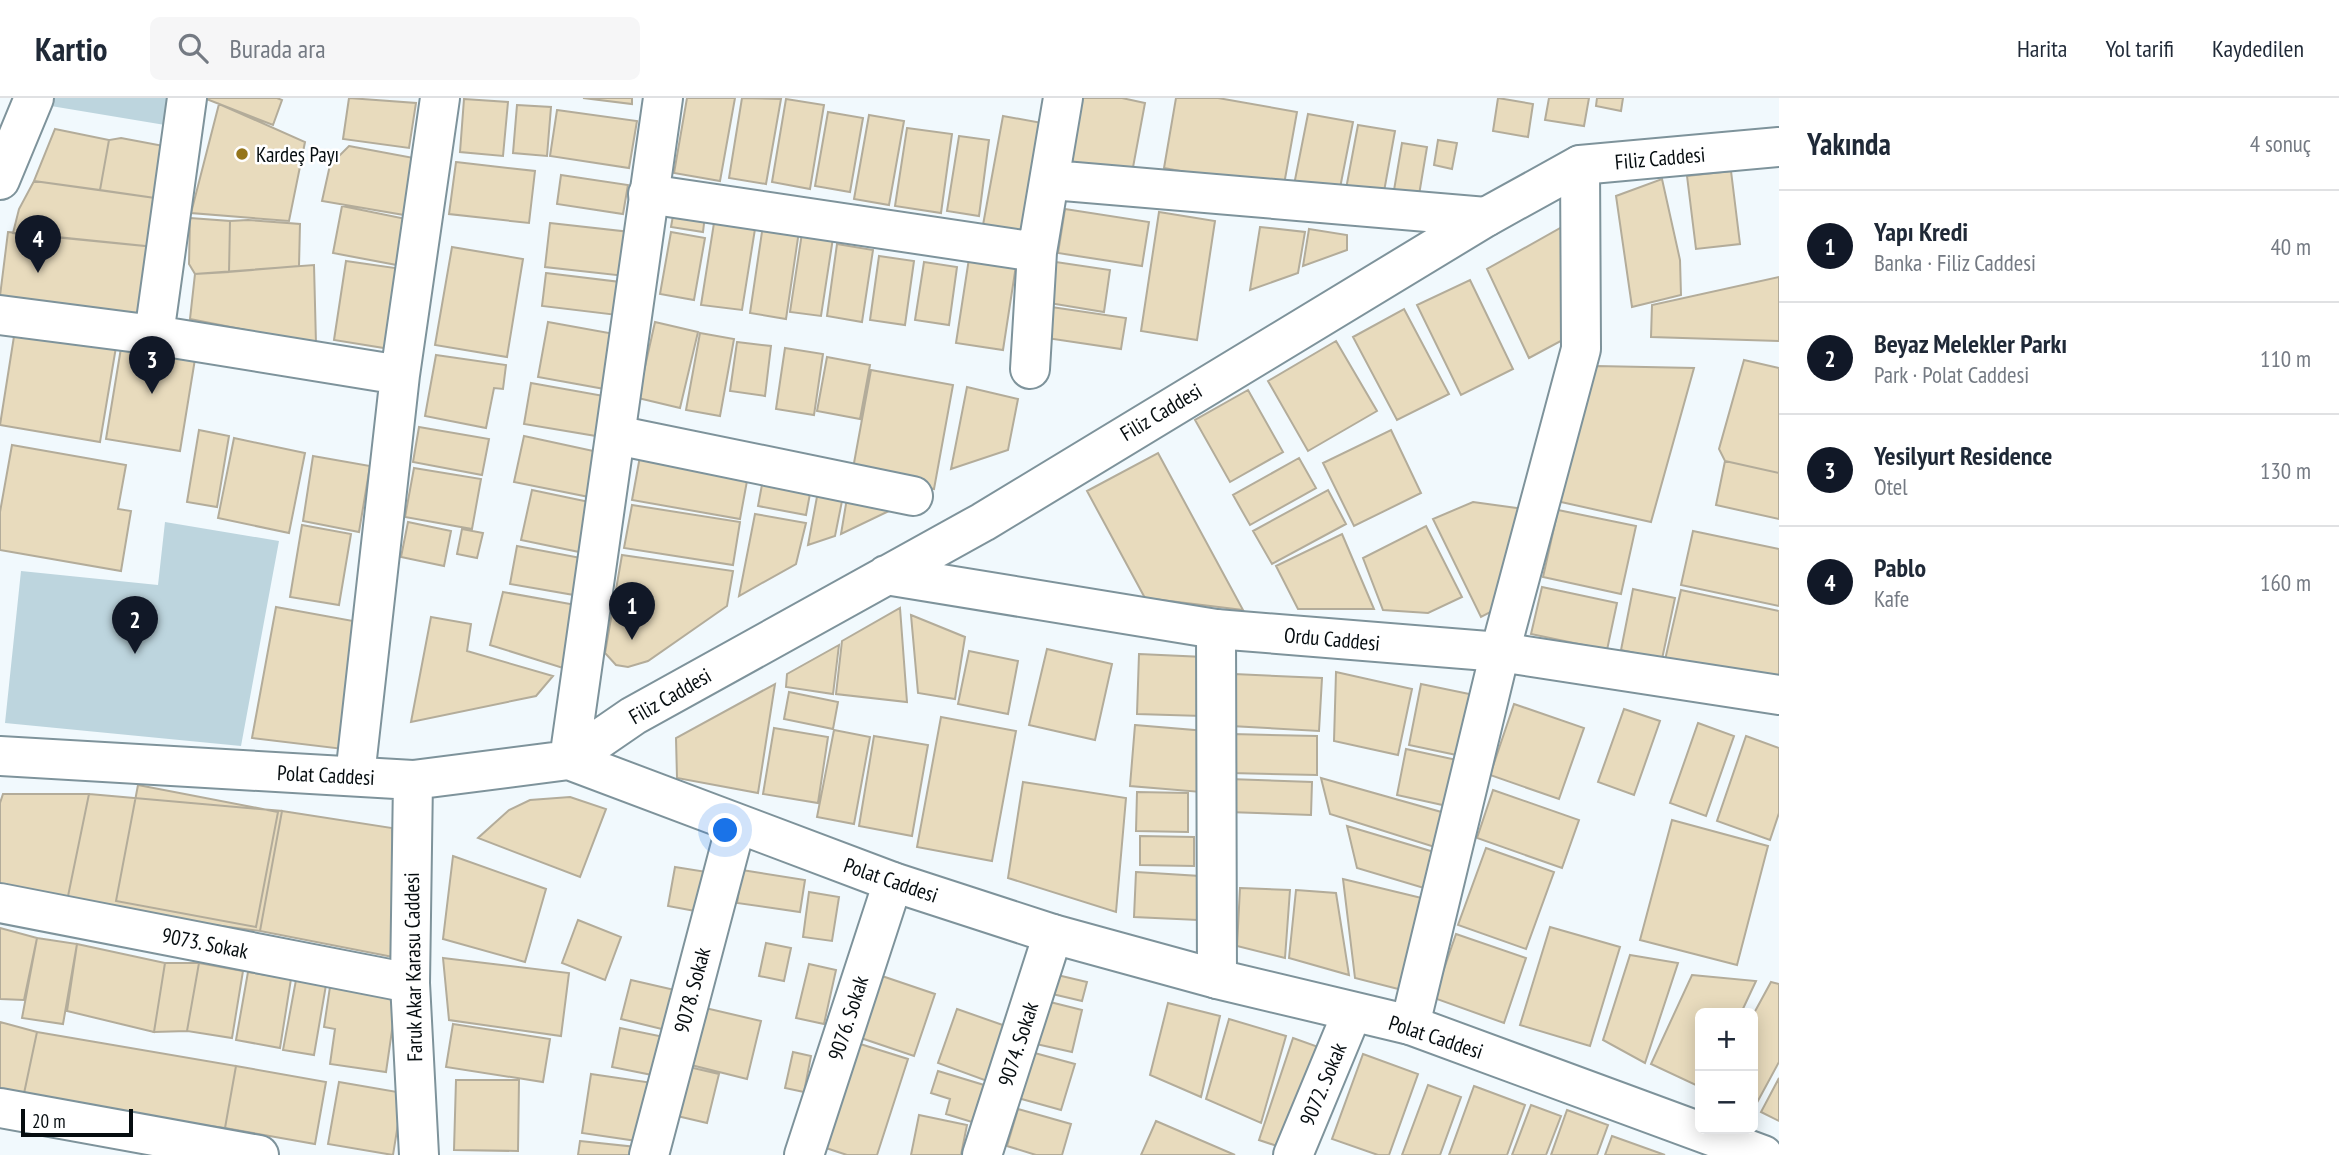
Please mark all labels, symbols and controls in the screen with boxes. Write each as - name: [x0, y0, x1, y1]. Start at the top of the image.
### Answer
- search box: [150, 17, 640, 80]
- text: Kartio: [35, 27, 108, 70]
- icon: search: [174, 29, 212, 67]
- text: Burada ara: [230, 32, 326, 65]
- text: Harita: [2017, 33, 2067, 64]
- text: Yol tarifi: [2105, 33, 2174, 64]
- text: Kaydedilen: [2212, 33, 2304, 64]
- text: Yakında: [1807, 124, 1891, 163]
- text: 4 sonuç: [2250, 129, 2311, 158]
- place label: Kardeş Payı: [256, 141, 339, 168]
- street label: Filiz Caddesi: [1614, 141, 1706, 175]
- marker: Kardeş Payı: [234, 146, 250, 162]
- pin: 4: [15, 215, 61, 273]
- text: Yapı Kredi: [1874, 215, 1968, 248]
- text: 1: [1825, 232, 1836, 261]
- text: 40 m: [2270, 232, 2311, 261]
- text: Banka · Filiz Caddesi: [1874, 248, 2036, 277]
- text: Beyaz Melekler Parkı: [1874, 327, 2067, 360]
- pin: 3: [129, 336, 175, 394]
- text: 2: [1825, 344, 1836, 373]
- text: 110 m: [2260, 344, 2311, 373]
- text: Park · Polat Caddesi: [1874, 360, 2029, 389]
- street label: Filiz Caddesi: [1115, 377, 1207, 447]
- text: Yesilyurt Residence: [1874, 439, 2052, 472]
- text: 3: [1825, 456, 1836, 485]
- text: 130 m: [2260, 456, 2311, 485]
- text: Otel: [1874, 472, 1908, 501]
- text: Pablo: [1874, 551, 1926, 584]
- text: 4: [1825, 568, 1836, 597]
- text: 160 m: [2260, 568, 2311, 597]
- pin: 1: [609, 582, 655, 640]
- text: Kafe: [1874, 584, 1909, 613]
- pin: 2: [112, 596, 158, 654]
- street label: Ordu Caddesi: [1283, 621, 1381, 657]
- street label: Filiz Caddesi: [624, 662, 716, 730]
- street label: Polat Caddesi: [277, 759, 375, 791]
- your location: [708, 813, 742, 847]
- street label: Polat Caddesi: [840, 851, 942, 909]
- street label: Faruk Akar Karasu Caddesi: [398, 872, 428, 1062]
- street label: 9073. Sokak: [160, 921, 250, 965]
- street label: 9078. Sokak: [668, 944, 716, 1036]
- street label: 9076. Sokak: [822, 972, 874, 1064]
- street label: 9074. Sokak: [992, 998, 1044, 1090]
- map controls: [1695, 1008, 1758, 1134]
- button: +: [1695, 1008, 1758, 1071]
- street label: Polat Caddesi: [1385, 1009, 1487, 1065]
- street label: 9072. Sokak: [1294, 1039, 1352, 1129]
- button: −: [1695, 1071, 1758, 1134]
- scale bar: [21, 1106, 133, 1138]
- text: 20 m: [32, 1109, 66, 1133]

